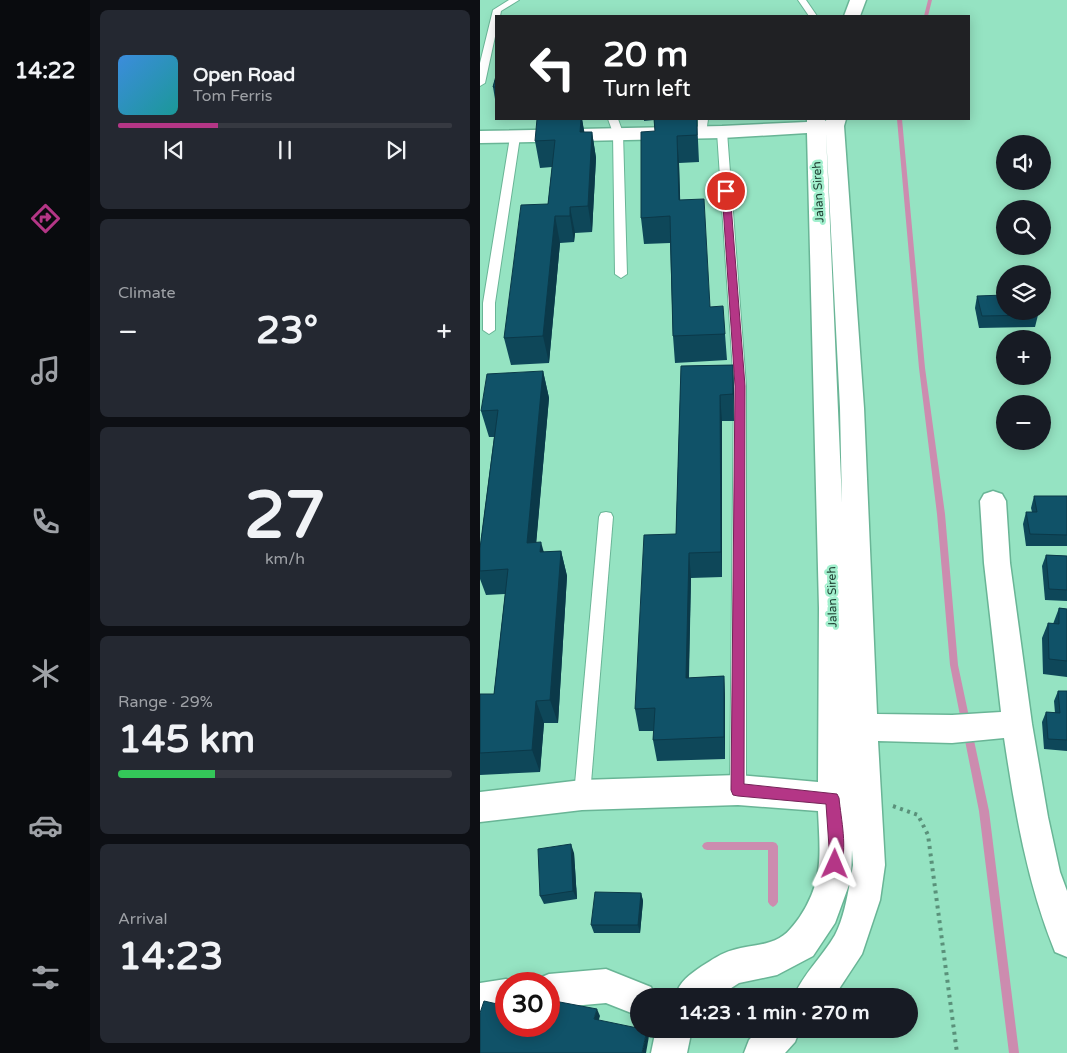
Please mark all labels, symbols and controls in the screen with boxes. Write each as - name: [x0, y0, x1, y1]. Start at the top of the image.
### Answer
- text: 20 m: [603, 34, 688, 76]
- icon: left: [520, 35, 585, 100]
- text: 14:22: [15, 58, 75, 84]
- text: Open Road: [193, 64, 295, 86]
- text: Turn left: [603, 76, 691, 102]
- text: Tom Ferris: [193, 86, 272, 106]
- map controls: [996, 135, 1051, 450]
- button: sound: [996, 135, 1051, 190]
- icon: previous: [160, 136, 188, 164]
- icon: pause: [271, 136, 299, 164]
- icon: next: [382, 136, 410, 164]
- street label: Jalan Sireh: [809, 161, 827, 223]
- pin: [705, 170, 747, 212]
- icon: arrive: [712, 177, 740, 205]
- button: search: [996, 200, 1051, 255]
- icon: directions: [28, 201, 63, 236]
- button: layers: [996, 265, 1051, 320]
- text: Climate: [118, 283, 176, 303]
- text: 23°: [256, 308, 318, 354]
- text: −: [118, 315, 138, 349]
- text: +: [436, 315, 452, 349]
- button: +: [996, 330, 1051, 385]
- icon: music: [28, 353, 63, 388]
- button: −: [996, 395, 1051, 450]
- text: 27: [244, 477, 326, 556]
- icon: phone: [28, 504, 63, 539]
- text: km/h: [265, 549, 305, 569]
- street label: Jalan Sireh: [824, 566, 840, 628]
- icon: climate: [28, 656, 63, 691]
- text: Range · 29%: [118, 692, 213, 712]
- text: 145 km: [118, 717, 255, 763]
- icon: car: [28, 808, 63, 843]
- position arrow: [808, 837, 860, 889]
- text: Arrival: [118, 909, 167, 929]
- text: 14:23: [118, 934, 223, 980]
- icon: filters: [28, 960, 63, 995]
- speed limit sign: 30: [495, 972, 560, 1037]
- text: 14:23 · 1 min · 270 m: [678, 1002, 870, 1024]

